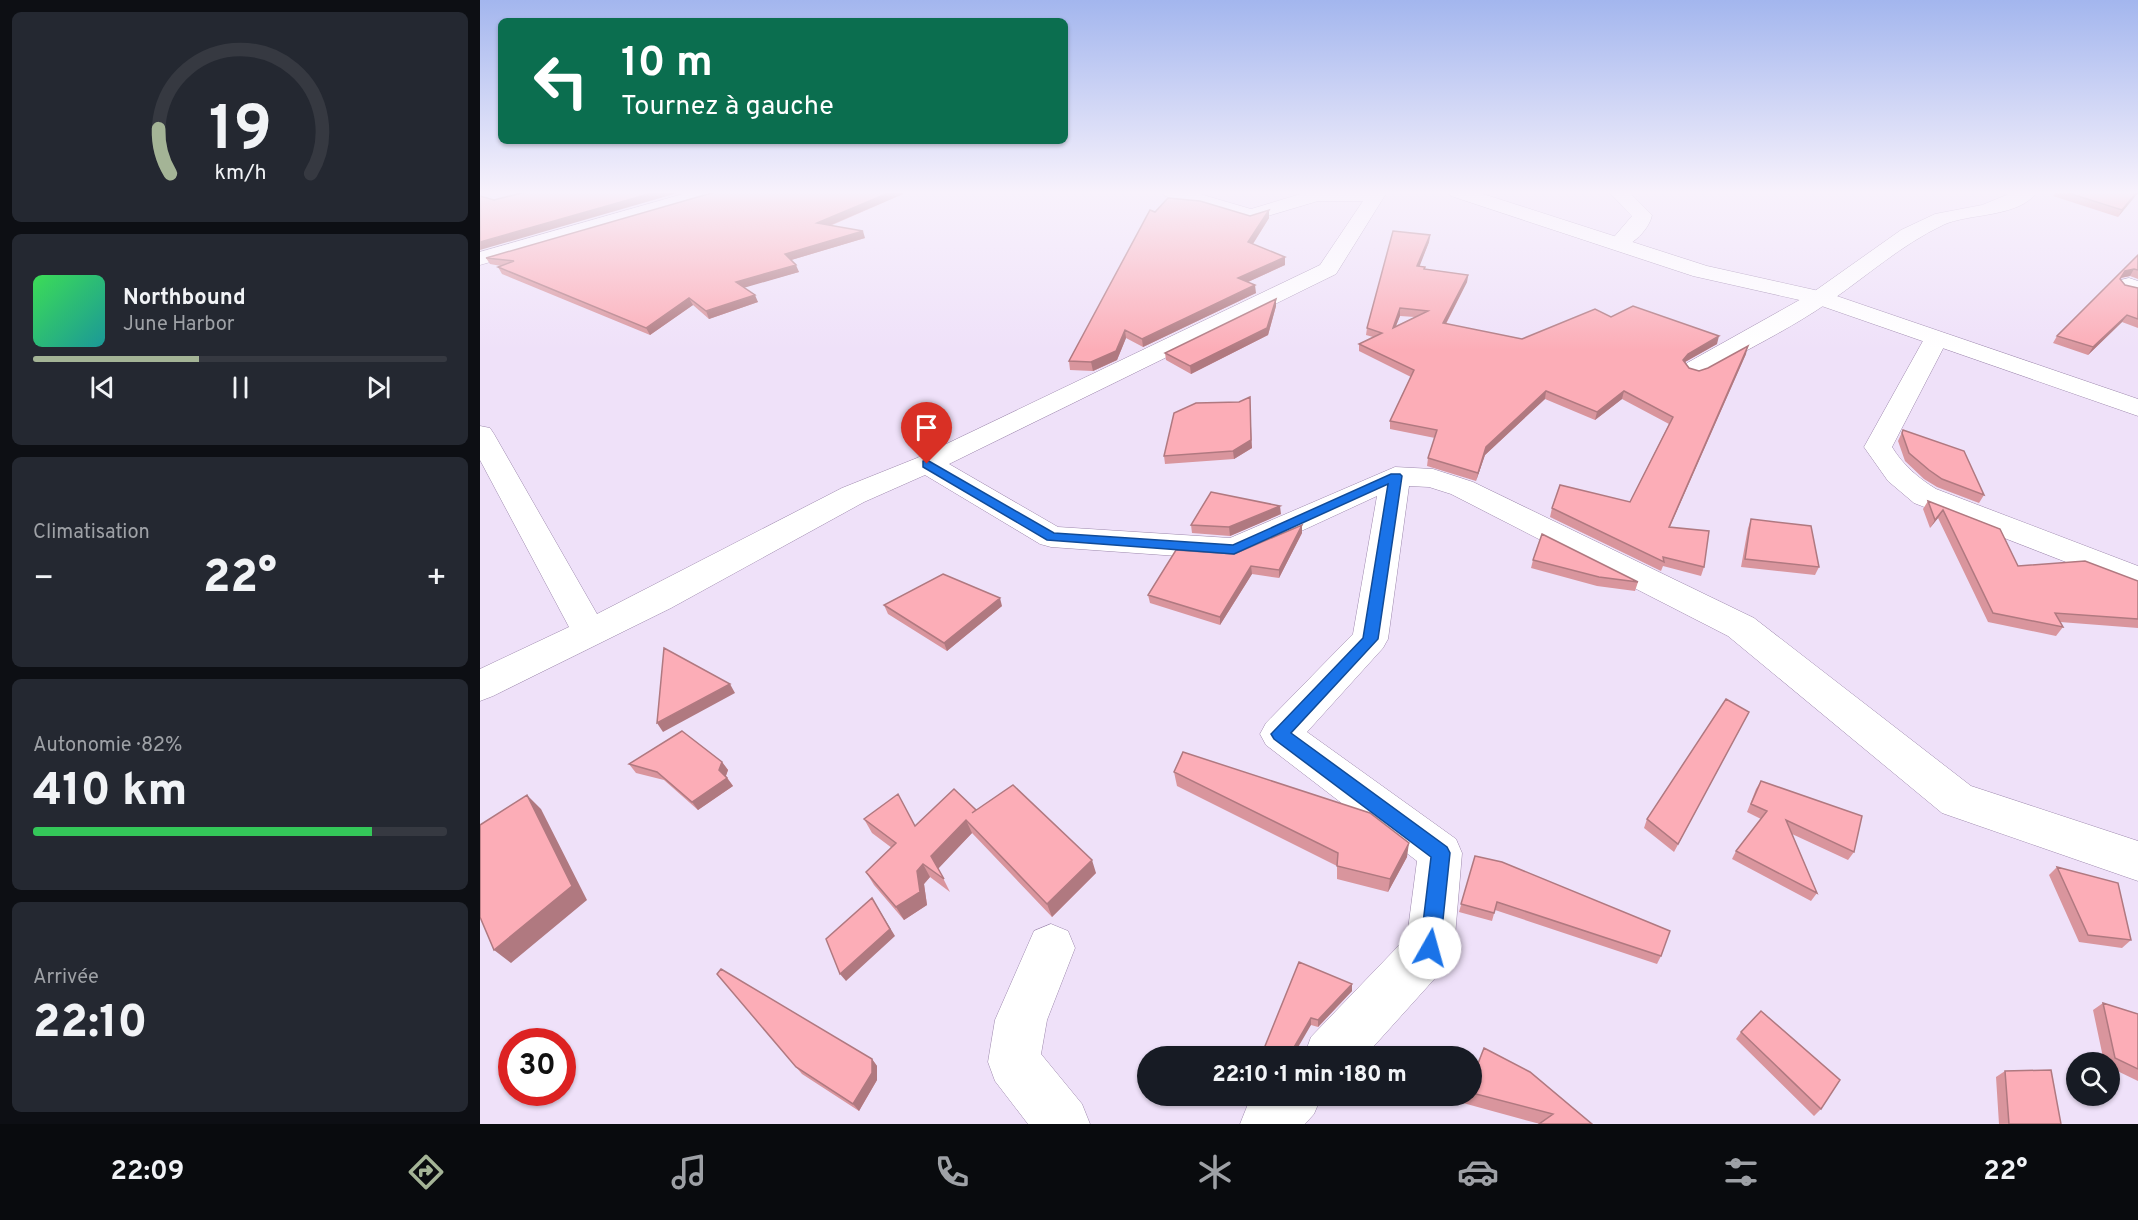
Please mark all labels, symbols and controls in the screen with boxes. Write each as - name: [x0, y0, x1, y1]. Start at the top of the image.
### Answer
- text: 10 m: [621, 38, 713, 91]
- icon: left: [522, 42, 600, 120]
- text: Tournez à gauche: [621, 90, 834, 124]
- text: 19: [208, 93, 272, 172]
- text: km/h: [214, 161, 266, 188]
- text: Northbound: [123, 285, 246, 312]
- text: June Harbor: [123, 312, 235, 338]
- icon: previous: [86, 371, 119, 404]
- icon: pause: [224, 371, 257, 404]
- icon: next: [362, 371, 395, 404]
- pin: [901, 402, 952, 464]
- icon: arrive: [910, 411, 943, 444]
- text: Climatisation: [33, 520, 150, 546]
- text: 22°: [203, 551, 277, 608]
- text: −: [33, 559, 54, 601]
- text: +: [426, 559, 447, 601]
- text: Autonomie · 82%: [33, 733, 182, 759]
- text: 410 km: [33, 764, 187, 821]
- position arrow: [1398, 916, 1462, 980]
- text: Arrivée: [33, 965, 99, 991]
- text: 22:10: [33, 996, 147, 1053]
- speed limit sign: 30: [498, 1028, 576, 1106]
- map controls: [2066, 1052, 2120, 1106]
- button: search: [2066, 1052, 2120, 1106]
- text: 22:10 · 1 min · 180 m: [1212, 1062, 1407, 1089]
- icon: directions: [405, 1151, 447, 1193]
- icon: music: [668, 1151, 710, 1193]
- icon: phone: [931, 1151, 973, 1193]
- icon: climate: [1194, 1151, 1236, 1193]
- icon: car: [1457, 1151, 1499, 1193]
- icon: filters: [1720, 1151, 1762, 1193]
- text: 22:09: [110, 1155, 184, 1189]
- text: 22°: [1983, 1155, 2027, 1189]

